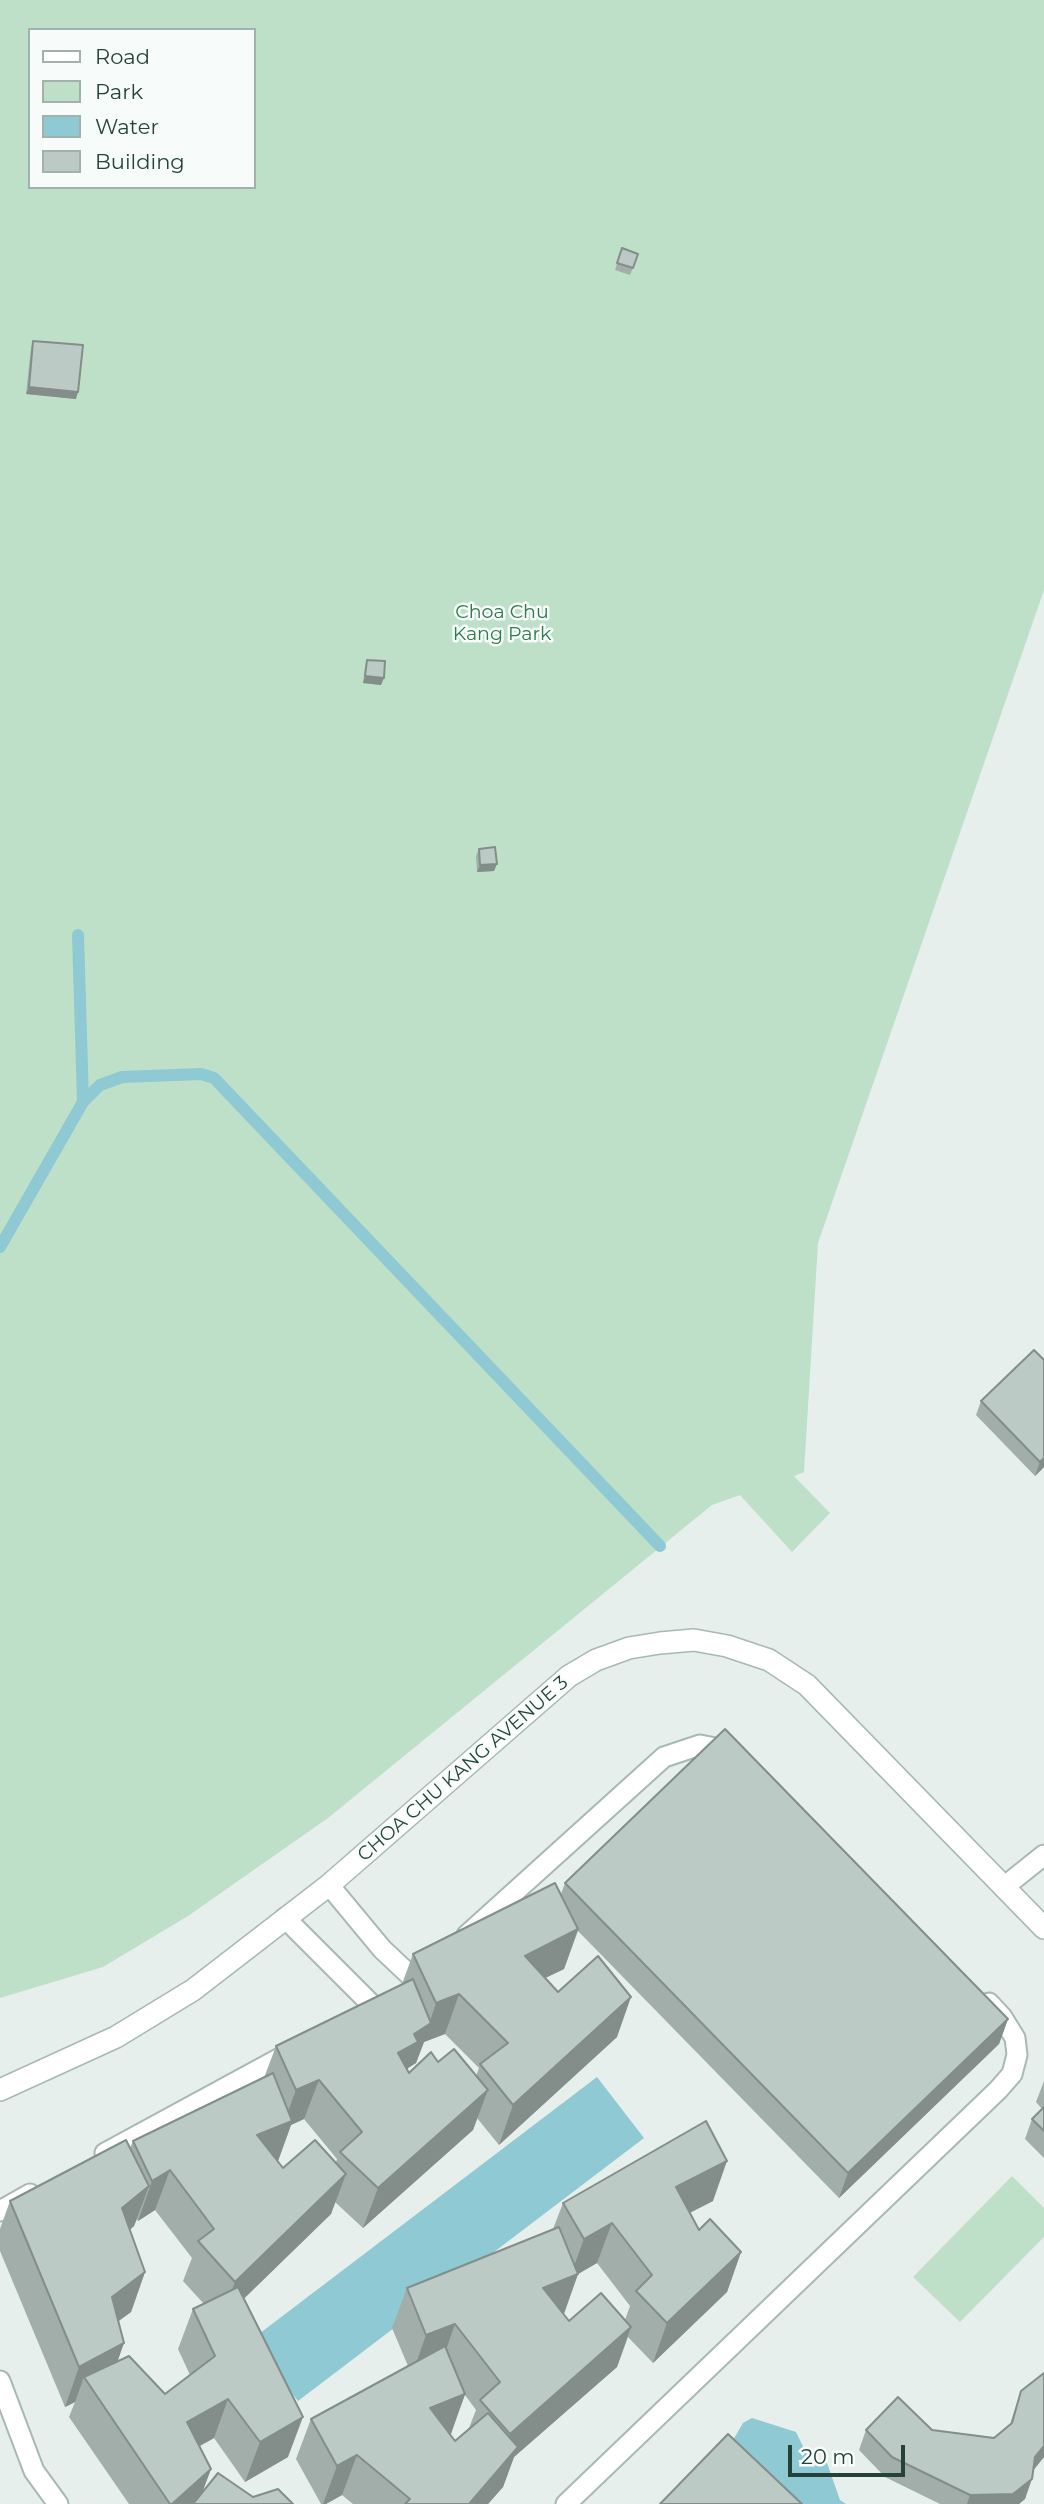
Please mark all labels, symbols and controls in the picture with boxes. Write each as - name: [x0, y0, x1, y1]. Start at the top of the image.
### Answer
- legend: [28, 28, 256, 189]
- text: Road: [95, 44, 150, 69]
- text: Park: [95, 79, 143, 104]
- text: Water: [95, 114, 159, 139]
- text: Building: [95, 149, 185, 174]
- park label: Choa Chu Kang Park: [453, 601, 551, 645]
- street label: CHOA CHU KANG AVENUE 3: [353, 1671, 573, 1867]
- scale bar: [792, 2430, 909, 2474]
- text: 20 m: [801, 2444, 855, 2469]

